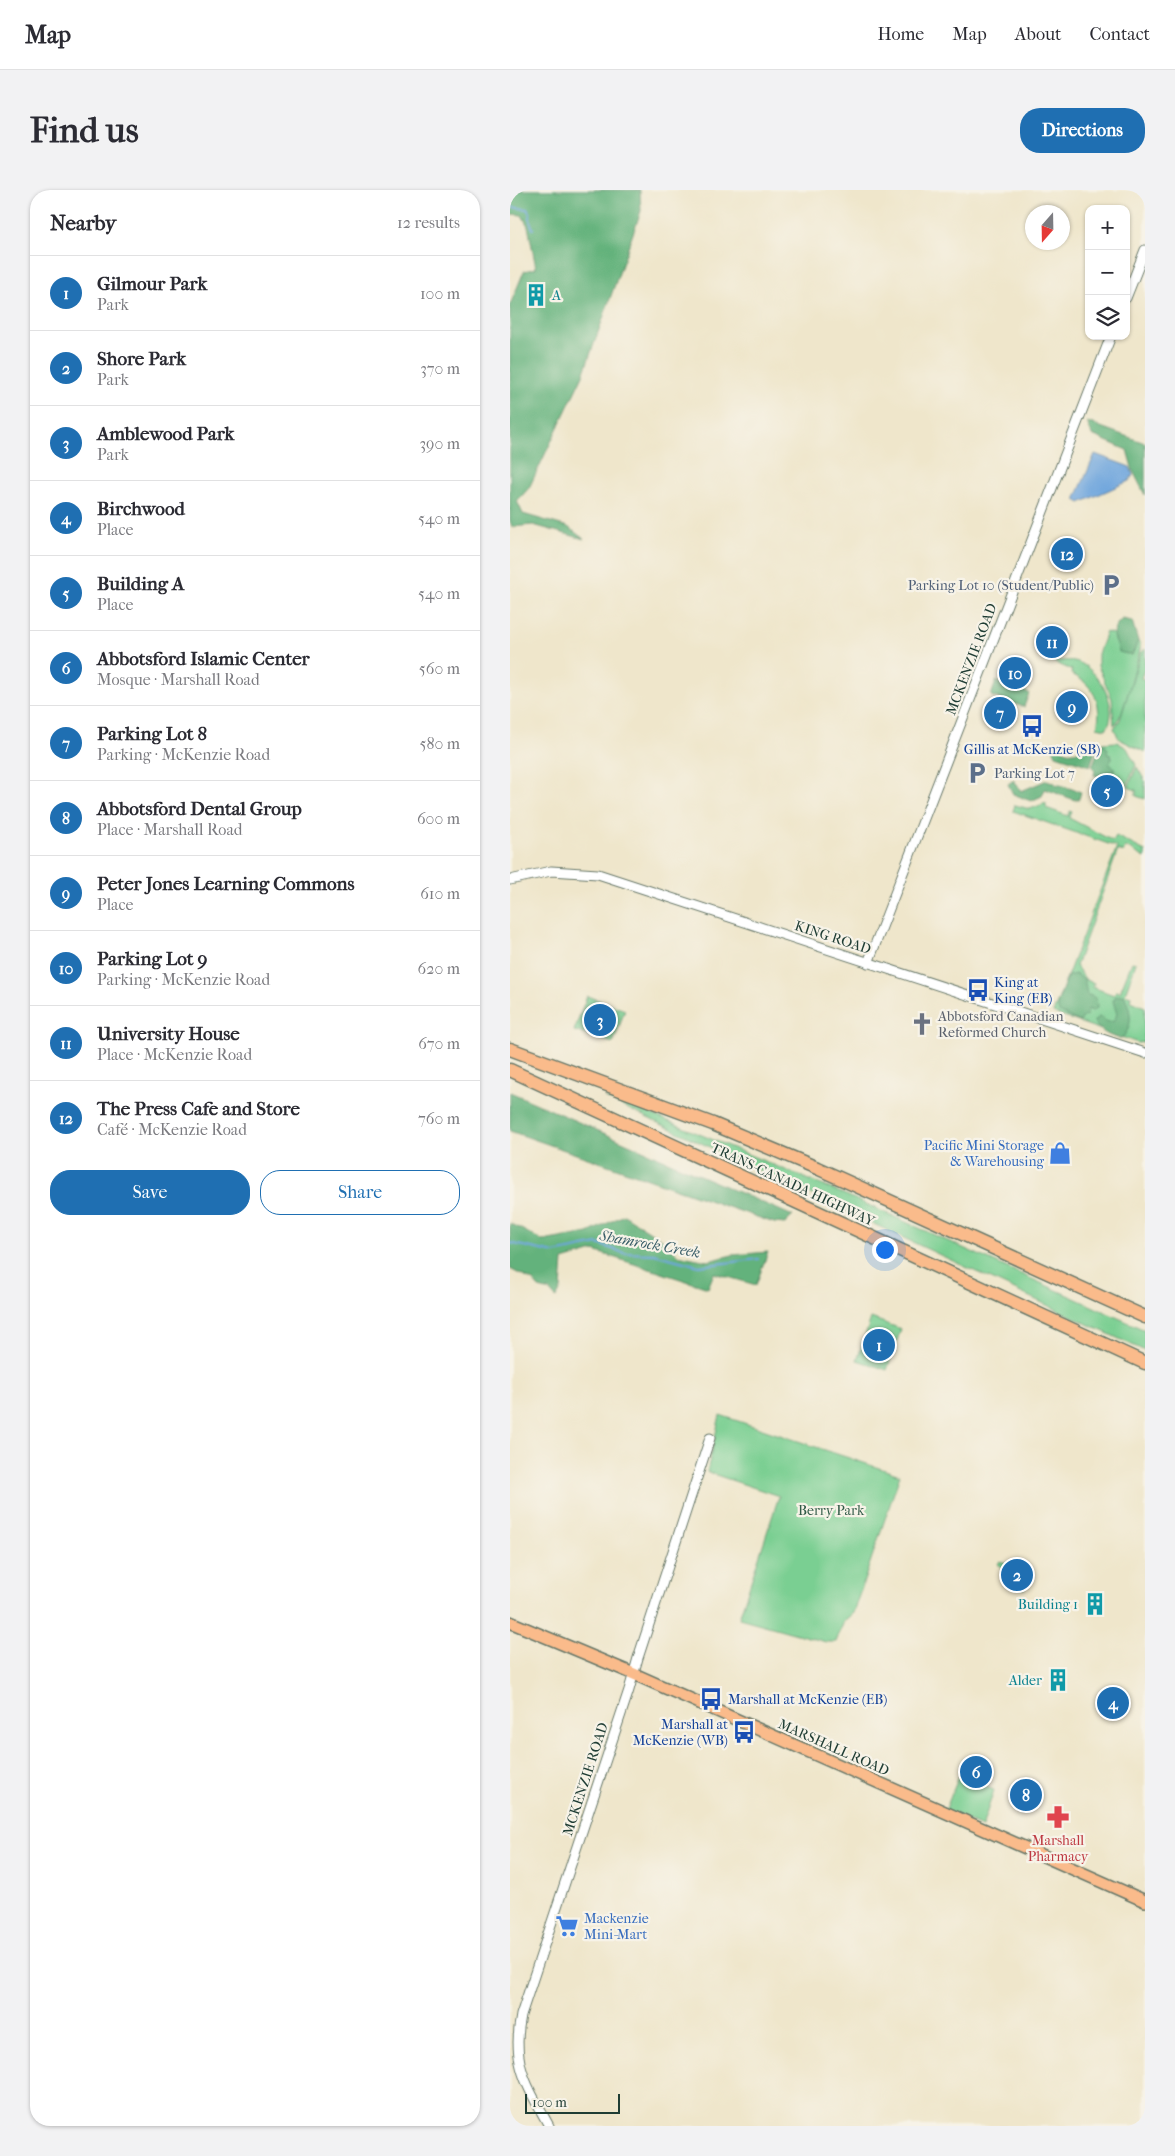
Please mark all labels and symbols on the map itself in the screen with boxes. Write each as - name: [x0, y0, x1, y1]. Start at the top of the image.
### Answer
- north arrow: [1025, 205, 1070, 250]
- building icon: A: [523, 282, 549, 308]
- place label: A: [551, 287, 562, 304]
- pin: 12: [1051, 535, 1083, 573]
- parking icon: Parking Lot 10 (Student/Public): [1098, 572, 1124, 598]
- place label: Parking Lot 10 (Student/Public): [908, 577, 1094, 594]
- street label: MCKENZIE ROAD: [942, 601, 1001, 717]
- pin: 11: [1036, 623, 1068, 661]
- pin: 10: [999, 654, 1031, 692]
- pin: 9: [1056, 688, 1088, 726]
- pin: 7: [984, 694, 1016, 732]
- bus stop icon: Gillis at McKenzie (SB): [1019, 713, 1045, 739]
- place label: Gillis at McKenzie (SB): [964, 741, 1100, 758]
- parking icon: Parking Lot 7: [964, 760, 990, 786]
- place label: Parking Lot 7: [994, 765, 1075, 782]
- pin: 5: [1091, 772, 1123, 810]
- street label: KING ROAD: [792, 917, 874, 958]
- place label: King at King (EB): [994, 974, 1053, 1007]
- bus stop icon: King at King (EB): [965, 977, 991, 1003]
- pin: 3: [584, 1001, 616, 1039]
- place label: Abbotsford Canadian Reformed Church: [937, 1008, 1064, 1041]
- church icon: Abbotsford Canadian Reformed Church: [909, 1011, 935, 1037]
- place label: Pacific Mini Storage & Warehousing: [924, 1137, 1045, 1170]
- street label: TRANS-CANADA HIGHWAY: [708, 1139, 878, 1230]
- shop icon: Pacific Mini Storage & Warehousing: [1047, 1140, 1073, 1166]
- water label: Shamrock Creek: [597, 1226, 702, 1262]
- your location: [872, 1237, 898, 1263]
- pin: 1: [863, 1326, 895, 1364]
- park label: Berry Park: [798, 1502, 865, 1519]
- pin: 2: [1001, 1556, 1033, 1594]
- building icon: Building 1: [1082, 1591, 1108, 1617]
- place label: Building 1: [1018, 1596, 1078, 1613]
- building icon: Alder: [1045, 1667, 1071, 1693]
- place label: Alder: [1008, 1672, 1042, 1689]
- pin: 4: [1097, 1684, 1129, 1722]
- bus stop icon: Marshall at McKenzie (EB): [698, 1686, 724, 1712]
- place label: Marshall at McKenzie (EB): [728, 1691, 887, 1708]
- street label: MARSHALL ROAD: [776, 1715, 892, 1780]
- place label: Marshall at McKenzie (WB): [633, 1716, 728, 1749]
- bus stop icon: Marshall at McKenzie (WB): [731, 1719, 757, 1745]
- street label: MCKENZIE ROAD: [559, 1720, 612, 1838]
- pin: 6: [960, 1753, 992, 1791]
- pin: 8: [1010, 1776, 1042, 1814]
- pharmacy icon: Marshall Pharmacy: [1045, 1804, 1071, 1830]
- place label: Marshall Pharmacy: [1028, 1832, 1089, 1865]
- place label: Mackenzie Mini-Mart: [584, 1910, 649, 1943]
- supermarket icon: Mackenzie Mini-Mart: [554, 1913, 580, 1939]
- scale bar: [525, 2091, 620, 2114]

